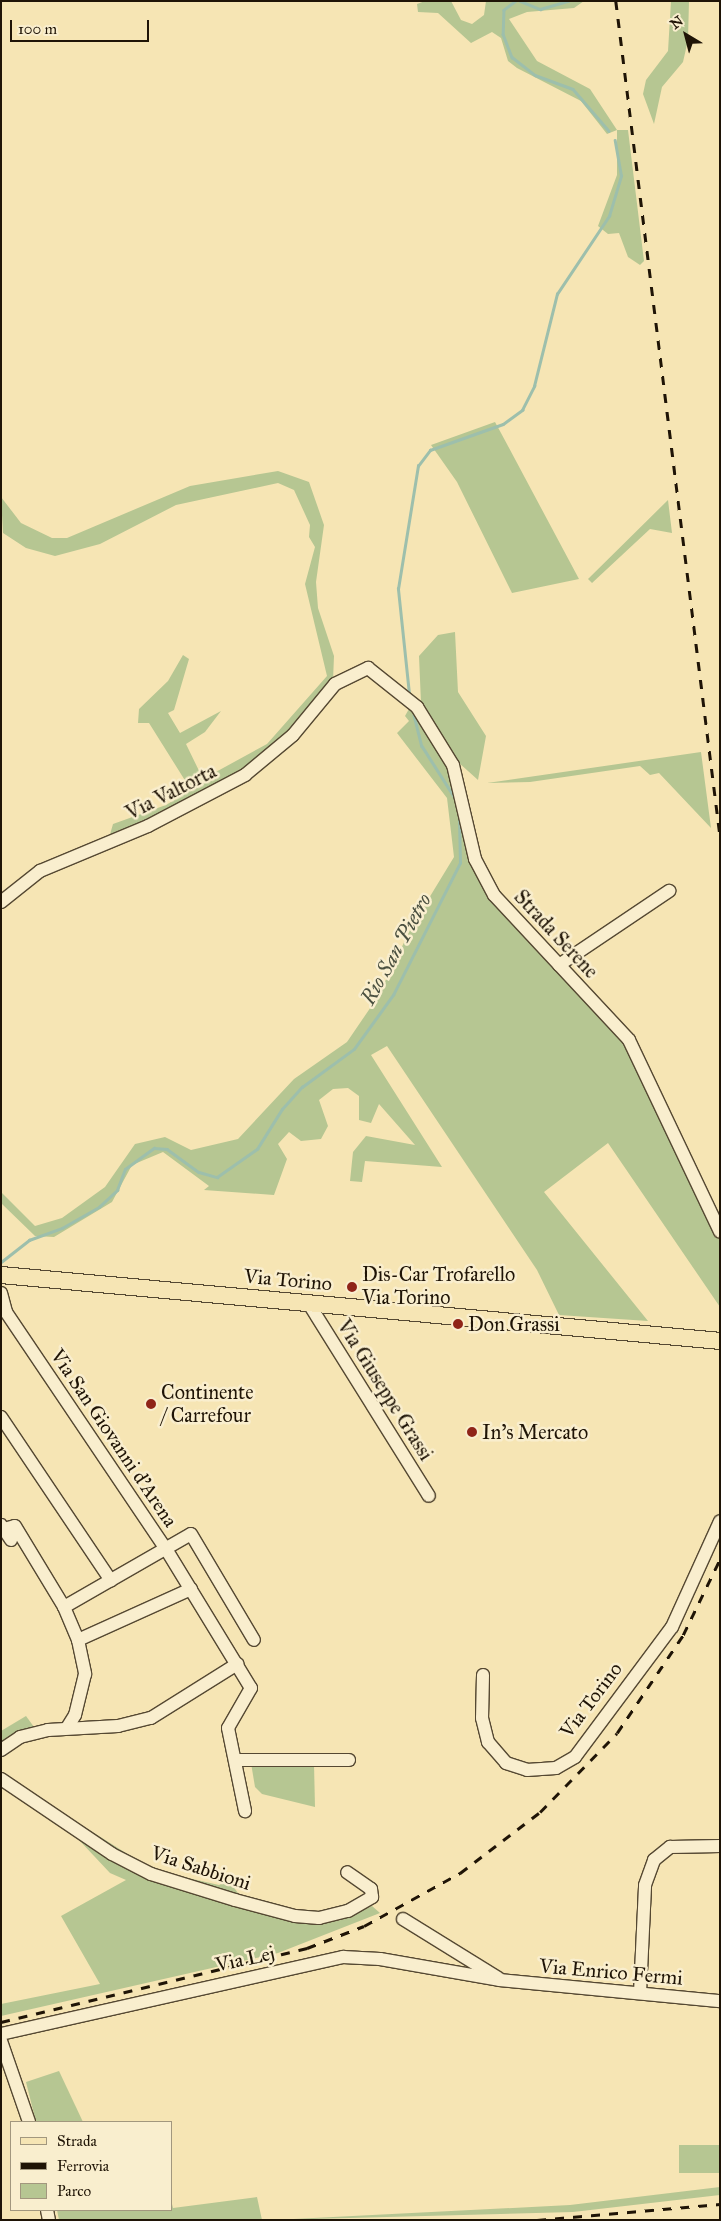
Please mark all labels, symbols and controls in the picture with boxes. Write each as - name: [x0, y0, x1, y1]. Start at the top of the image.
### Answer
- scale bar: [12, 10, 151, 42]
- north arrow: [661, 10, 711, 60]
- text: N: [667, 12, 687, 33]
- text: 100 m: [18, 20, 57, 38]
- street label: Via Valtorta: [122, 759, 220, 825]
- street label: Strada Serene: [509, 885, 603, 983]
- water label: Rio San Pietro: [355, 889, 437, 1009]
- place label: Dis-Car Trofarello Via Torino: [362, 1263, 515, 1310]
- street label: Via Torino: [243, 1264, 333, 1296]
- marker: Dis-Car Trofarello Via Torino: [346, 1281, 358, 1293]
- place label: Don Grassi: [468, 1312, 560, 1336]
- street label: Via Giuseppe Grassi: [332, 1315, 438, 1465]
- marker: Don Grassi: [452, 1318, 464, 1330]
- street label: Via San Giovanni d'Arena: [46, 1345, 182, 1531]
- place label: Continente / Carrefour: [161, 1380, 253, 1427]
- marker: Continente / Carrefour: [145, 1398, 157, 1410]
- place label: In's Mercato: [482, 1420, 588, 1444]
- marker: In's Mercato: [466, 1426, 478, 1438]
- street label: Via Torino: [555, 1657, 627, 1743]
- street label: Via Sabbioni: [148, 1841, 254, 1895]
- street label: Via Lej: [213, 1941, 277, 1977]
- street label: Via Enrico Fermi: [538, 1954, 684, 1990]
- legend: [10, 2121, 172, 2211]
- text: Strada: [57, 2132, 97, 2150]
- text: Ferrovia: [57, 2157, 109, 2175]
- text: Parco: [57, 2182, 91, 2200]

